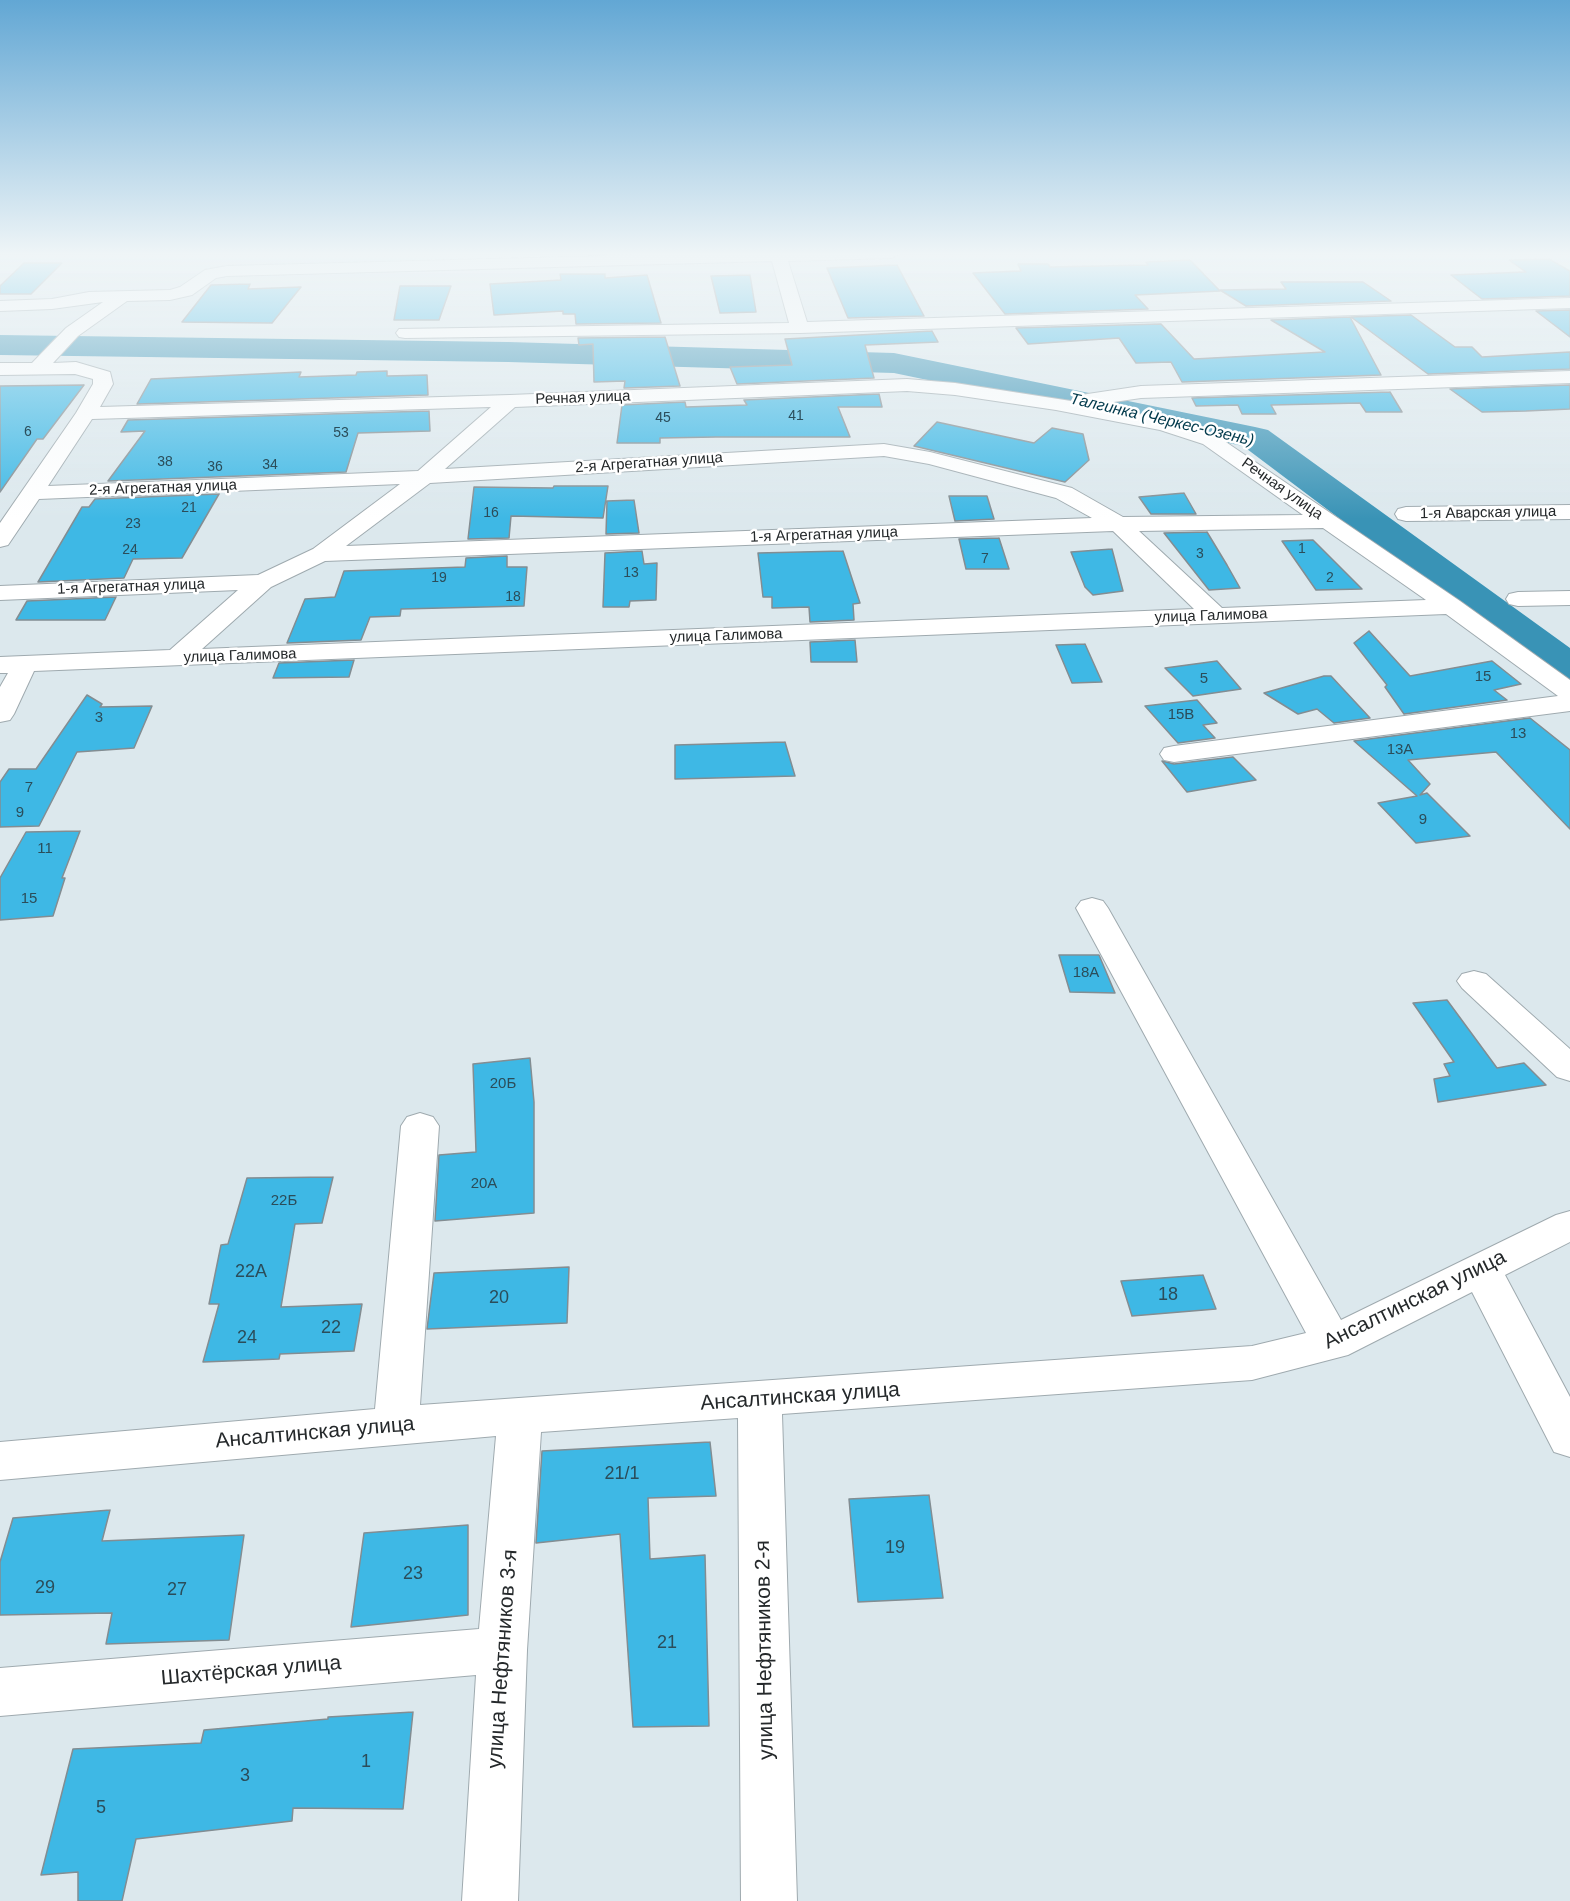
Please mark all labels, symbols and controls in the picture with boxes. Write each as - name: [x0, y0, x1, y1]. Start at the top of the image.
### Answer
- street label: Речная улица: [535, 387, 631, 409]
- water label: Талгинка (Черкес-Озень): [1068, 389, 1256, 451]
- house number: 41: [788, 408, 804, 424]
- house number: 45: [655, 410, 671, 426]
- house number: 6: [24, 424, 32, 440]
- house number: 53: [333, 425, 349, 441]
- street label: 2-я Агрегатная улица: [575, 449, 723, 477]
- house number: 38: [157, 454, 173, 470]
- street label: Речная улица: [1238, 454, 1326, 524]
- house number: 34: [262, 457, 278, 473]
- house number: 36: [207, 459, 223, 475]
- street label: 2-я Агрегатная улица: [89, 476, 237, 500]
- house number: 21: [181, 500, 197, 516]
- street label: 1-я Аварская улица: [1420, 503, 1556, 523]
- house number: 16: [483, 505, 499, 521]
- house number: 23: [125, 516, 141, 532]
- street label: 1-я Агрегатная улица: [750, 523, 898, 547]
- house number: 1: [1298, 541, 1306, 557]
- house number: 24: [122, 542, 138, 558]
- house number: 3: [1196, 546, 1204, 562]
- house number: 7: [981, 551, 989, 567]
- house number: 13: [623, 565, 639, 581]
- house number: 19: [431, 570, 447, 586]
- house number: 2: [1326, 570, 1334, 586]
- street label: 1-я Агрегатная улица: [57, 575, 205, 599]
- house number: 18: [505, 589, 521, 605]
- street label: улица Галимова: [1154, 605, 1268, 627]
- street label: улица Галимова: [669, 625, 783, 647]
- street label: улица Галимова: [183, 645, 297, 667]
- house number: 15: [1475, 668, 1491, 686]
- house number: 5: [1200, 670, 1208, 688]
- house number: 15В: [1168, 706, 1194, 724]
- house number: 3: [95, 709, 103, 727]
- house number: 13: [1510, 725, 1526, 743]
- house number: 13А: [1387, 741, 1413, 759]
- house number: 7: [25, 779, 33, 797]
- house number: 9: [16, 804, 24, 822]
- house number: 9: [1419, 811, 1427, 829]
- house number: 11: [37, 840, 53, 858]
- house number: 15: [21, 890, 37, 908]
- house number: 18А: [1073, 964, 1099, 982]
- house number: 20Б: [490, 1075, 516, 1093]
- house number: 20А: [471, 1175, 497, 1193]
- house number: 22Б: [271, 1192, 297, 1210]
- street label: Ансалтинская улица: [1320, 1245, 1510, 1355]
- house number: 22А: [235, 1261, 267, 1283]
- house number: 18: [1158, 1284, 1178, 1306]
- house number: 20: [489, 1287, 509, 1309]
- house number: 22: [321, 1317, 341, 1339]
- house number: 24: [237, 1327, 257, 1349]
- street label: Ансалтинская улица: [699, 1377, 901, 1417]
- street label: Ансалтинская улица: [214, 1412, 416, 1454]
- house number: 21/1: [604, 1463, 640, 1485]
- house number: 19: [885, 1537, 905, 1559]
- street label: улица Нефтяников 2-я: [750, 1540, 780, 1760]
- street label: улица Нефтяников 3-я: [483, 1549, 523, 1769]
- house number: 23: [403, 1563, 423, 1585]
- house number: 29: [35, 1577, 55, 1599]
- house number: 27: [167, 1579, 187, 1601]
- house number: 21: [657, 1632, 677, 1654]
- street label: Шахтёрская улица: [160, 1651, 342, 1691]
- house number: 1: [361, 1751, 371, 1773]
- house number: 3: [240, 1765, 250, 1787]
- house number: 5: [96, 1797, 106, 1819]

